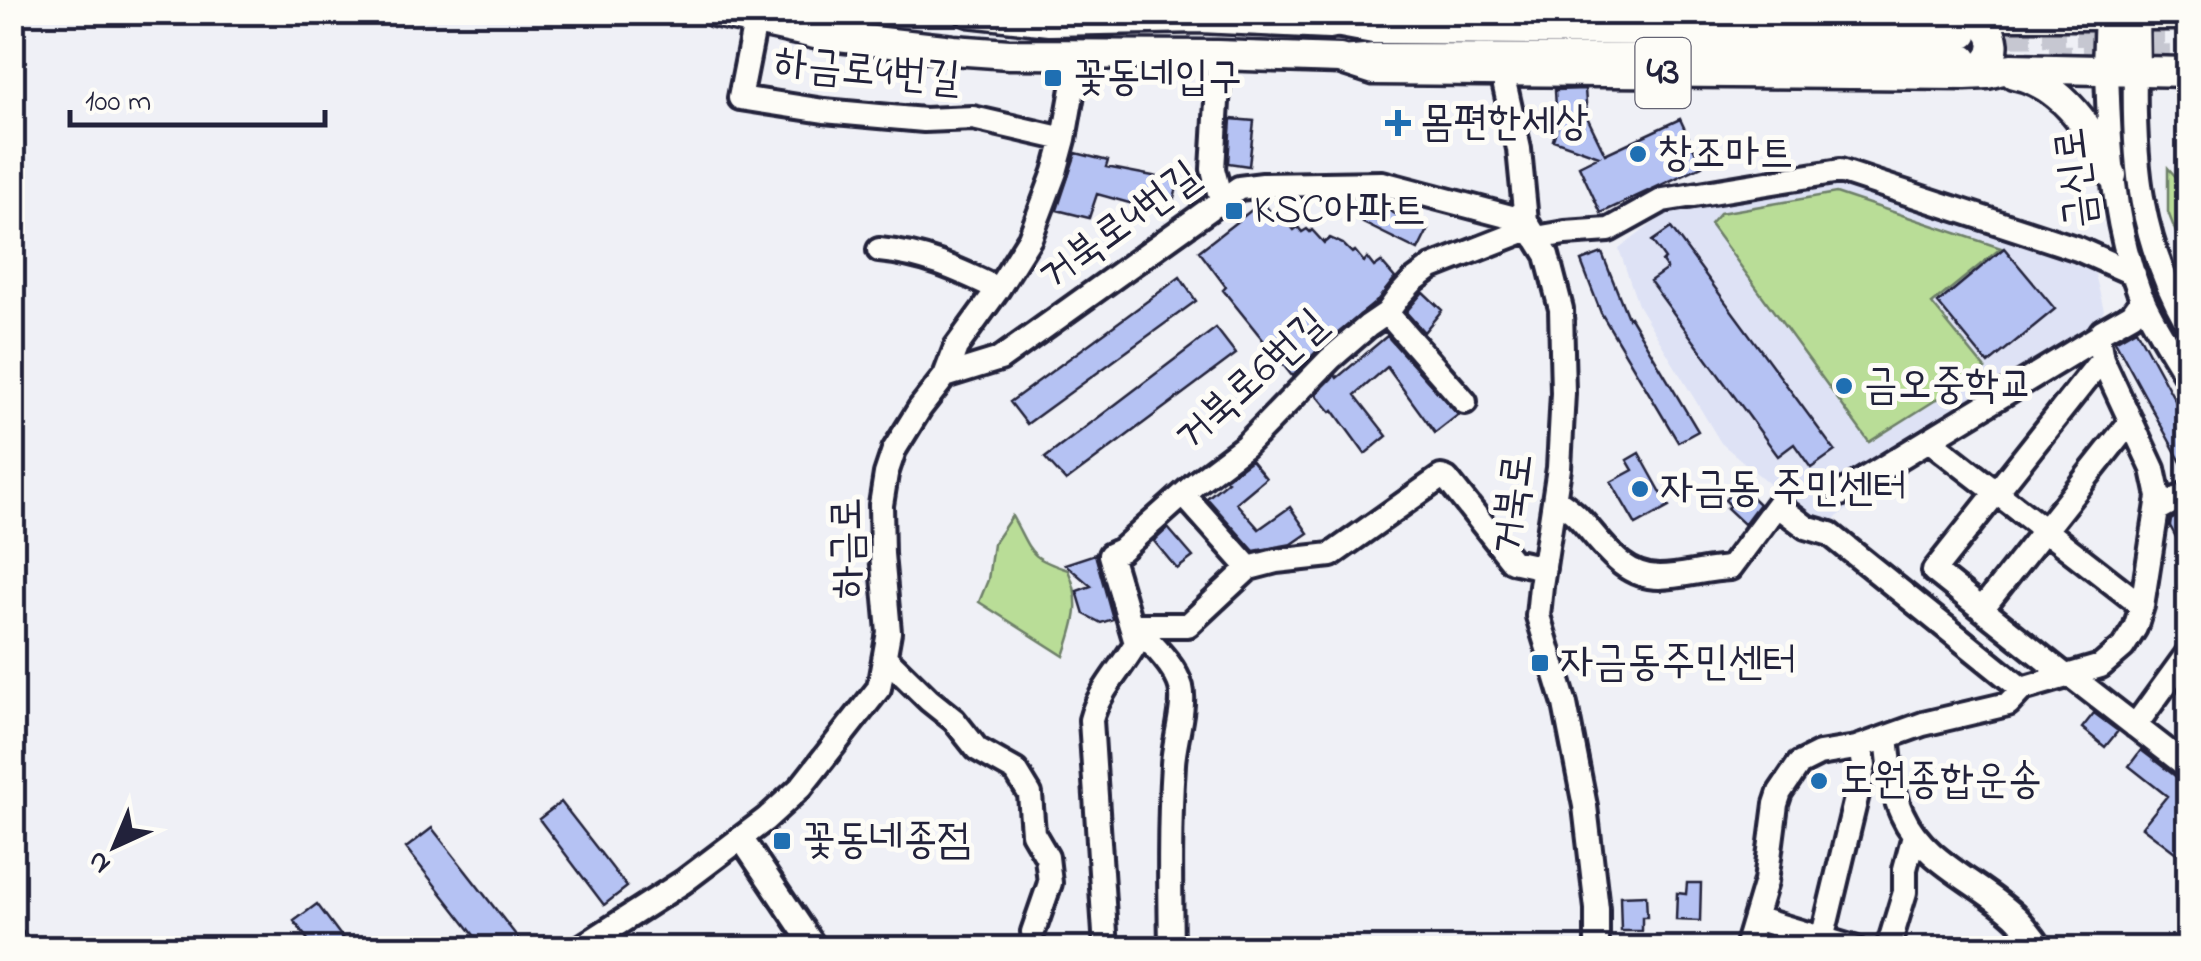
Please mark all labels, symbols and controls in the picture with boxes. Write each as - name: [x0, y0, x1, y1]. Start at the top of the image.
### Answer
- street label: 하금로4번길: [772, 33, 962, 111]
- road number: 43: [1636, 38, 1690, 108]
- place label: 꽃동네입구: [1073, 48, 1242, 109]
- scale bar: [70, 65, 325, 127]
- marker: 꽃동네입구: [1042, 67, 1064, 89]
- text: 100 m: [85, 81, 151, 125]
- place label: 몸편한세상: [1420, 93, 1589, 154]
- marker: 몸편한세상: [1385, 110, 1411, 136]
- place label: 창조마트: [1658, 124, 1793, 185]
- street label: 금신로: [2041, 124, 2113, 232]
- marker: 창조마트: [1627, 143, 1649, 165]
- street label: 거북로4번길: [1027, 148, 1213, 306]
- place label: KSC아파트: [1254, 181, 1426, 242]
- marker: KSC아파트: [1223, 200, 1245, 222]
- street label: 거북로6번길: [1162, 296, 1342, 466]
- place label: 금오중학교: [1864, 356, 2033, 417]
- marker: 금오중학교: [1833, 375, 1855, 397]
- street label: 거북로: [1478, 450, 1550, 558]
- place label: 자금동 주민센터: [1660, 459, 1907, 520]
- marker: 자금동 주민센터: [1629, 478, 1651, 500]
- street label: 하금로: [818, 497, 880, 599]
- place label: 자금동주민센터: [1560, 633, 1797, 694]
- marker: 자금동주민센터: [1529, 652, 1551, 674]
- place label: 도원종합운송: [1839, 751, 2042, 812]
- marker: 도원종합운송: [1808, 770, 1830, 792]
- north arrow: [65, 796, 165, 896]
- place label: 꽃동네종점: [802, 811, 971, 872]
- marker: 꽃동네종점: [771, 830, 793, 852]
- text: N: [79, 840, 121, 883]

